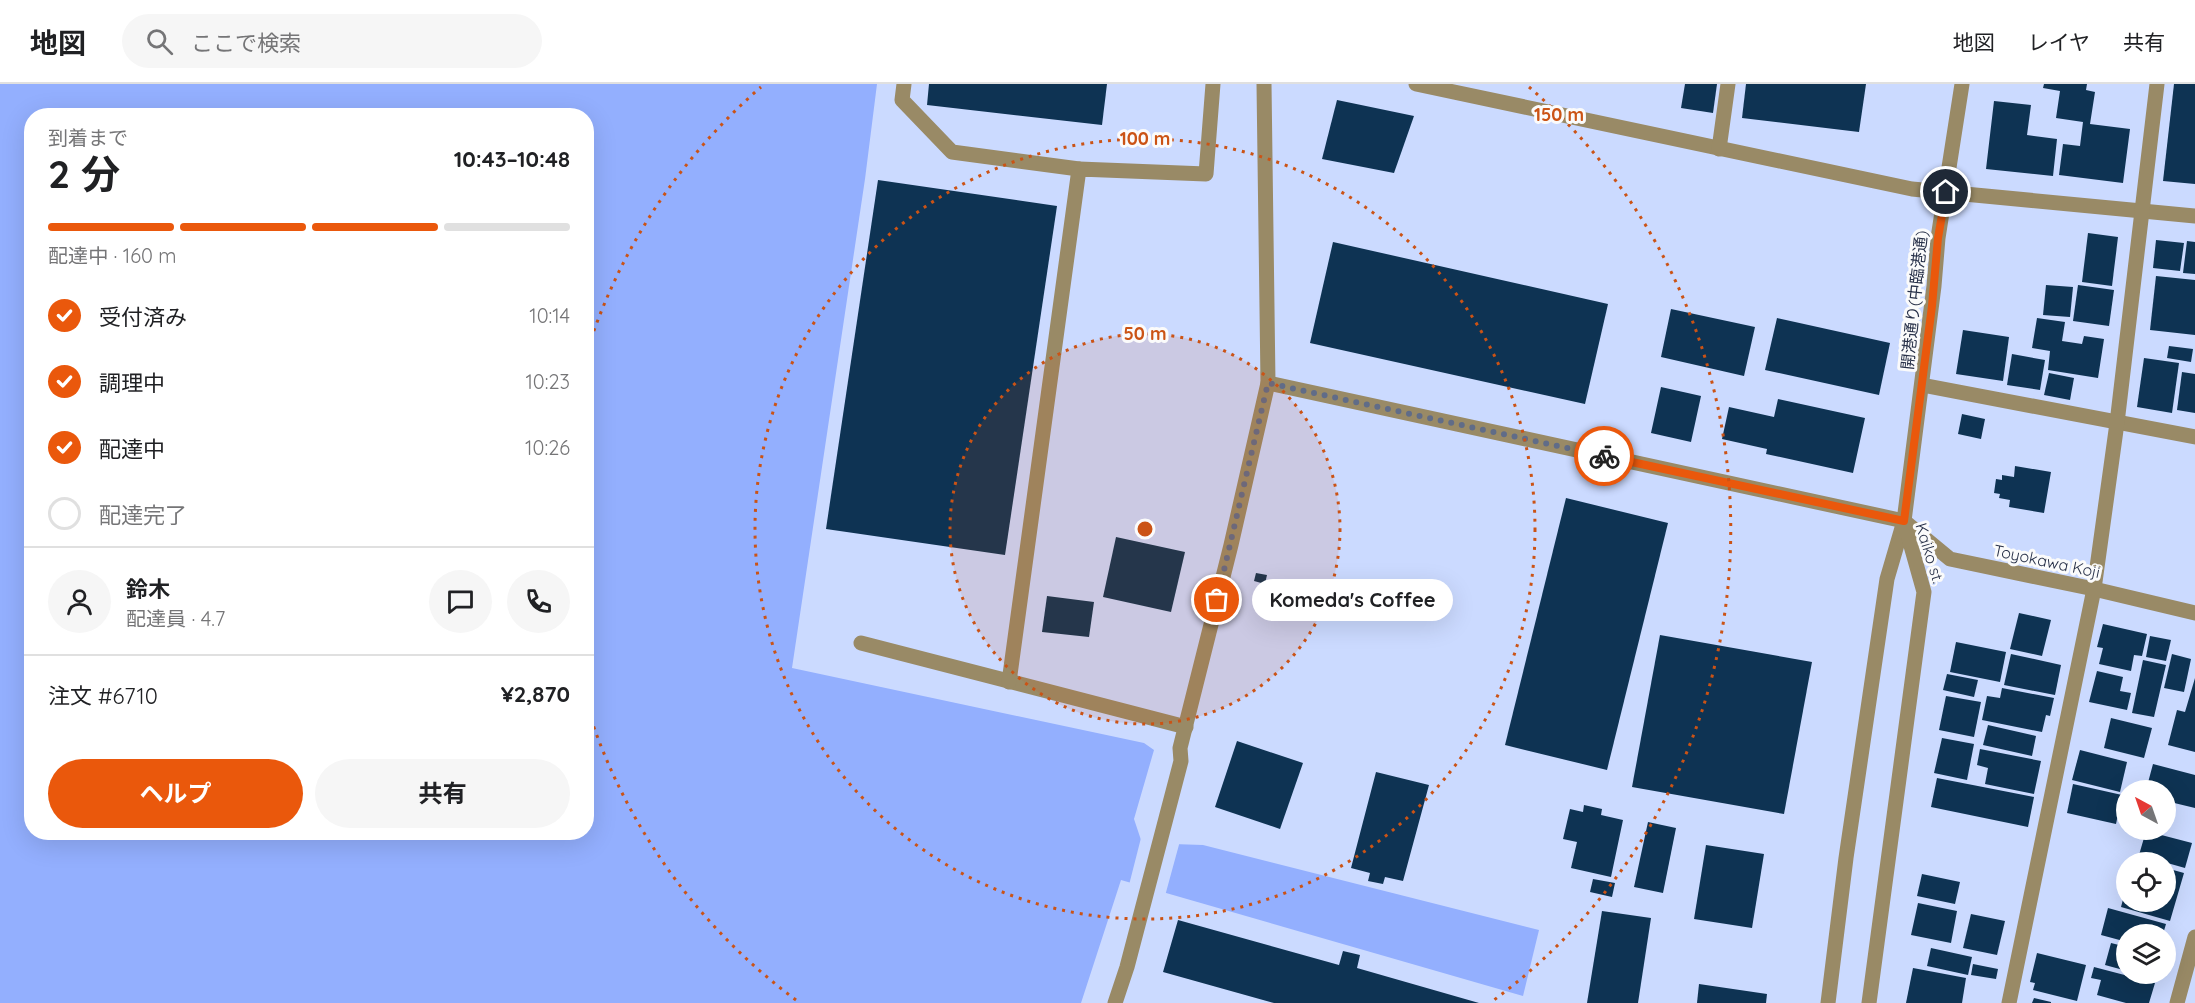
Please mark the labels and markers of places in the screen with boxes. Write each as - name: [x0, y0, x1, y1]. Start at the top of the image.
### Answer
- pin: [1920, 166, 1971, 217]
- centre of rings: [1135, 519, 1155, 539]
- pin: [1191, 574, 1242, 625]
- callout: Komeda's Coffee: [1253, 579, 1454, 621]

